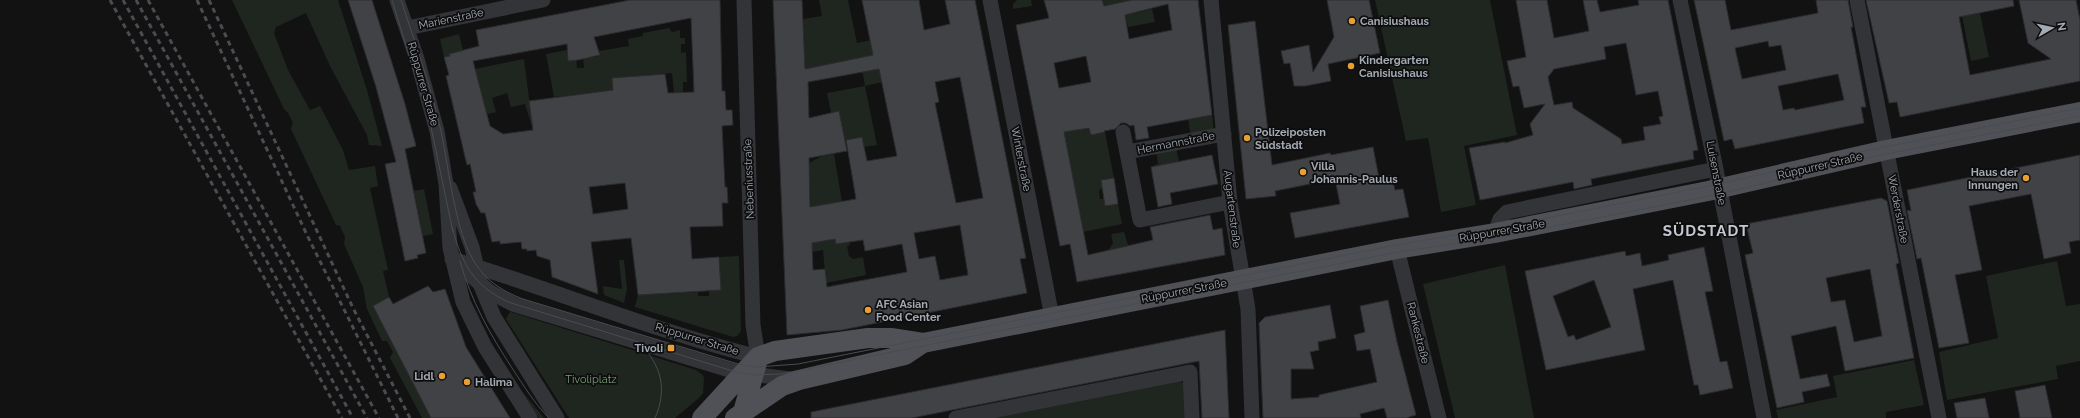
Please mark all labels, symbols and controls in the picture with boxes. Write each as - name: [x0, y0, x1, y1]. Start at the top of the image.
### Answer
- street label: Marienstraße: [417, 6, 485, 32]
- north arrow: [2032, 8, 2072, 48]
- place label: Canisiushaus: [1360, 15, 1430, 28]
- marker: Canisiushaus: [1347, 16, 1357, 26]
- text: N: [2054, 21, 2068, 32]
- street label: Rüppurrer Straße: [405, 40, 441, 128]
- place label: Kindergarten Canisiushaus: [1359, 54, 1429, 80]
- marker: Kindergarten Canisiushaus: [1346, 61, 1356, 71]
- street label: Winterstraße: [1008, 126, 1034, 193]
- place label: Polizeiposten Südstadt: [1255, 126, 1326, 152]
- street label: Hermannstraße: [1136, 129, 1216, 157]
- marker: Polizeiposten Südstadt: [1242, 133, 1252, 143]
- street label: Nebeniusstraße: [741, 138, 757, 219]
- street label: Luisenstraße: [1703, 140, 1729, 207]
- street label: Rüppurrer Straße: [1776, 150, 1864, 182]
- place label: Villa Johannis-Paulus: [1311, 160, 1398, 186]
- place label: Haus der Innungen: [1968, 166, 2019, 192]
- marker: Villa Johannis-Paulus: [1298, 167, 1308, 177]
- street label: Augartenstraße: [1221, 169, 1243, 249]
- marker: Haus der Innungen: [2021, 173, 2031, 183]
- street label: Werderstraße: [1885, 174, 1911, 245]
- street label: Rüppurrer Straße: [1458, 217, 1546, 245]
- district label: SÜDSTADT: [1663, 222, 1749, 240]
- street label: Rüppurrer Straße: [1140, 276, 1228, 306]
- place label: AFC Asian Food Center: [876, 298, 942, 324]
- street label: Rankestraße: [1404, 301, 1432, 366]
- marker: AFC Asian Food Center: [863, 305, 873, 315]
- street label: Rüppurrer Straße: [654, 320, 741, 358]
- place label: Tivoli: [635, 342, 663, 355]
- marker: Tivoli: [666, 343, 676, 353]
- place label: Lidl: [414, 370, 435, 383]
- marker: Lidl: [437, 371, 447, 381]
- park label: Tivoliplatz: [565, 373, 617, 386]
- place label: Halima: [475, 376, 512, 389]
- marker: Halima: [462, 377, 472, 387]

